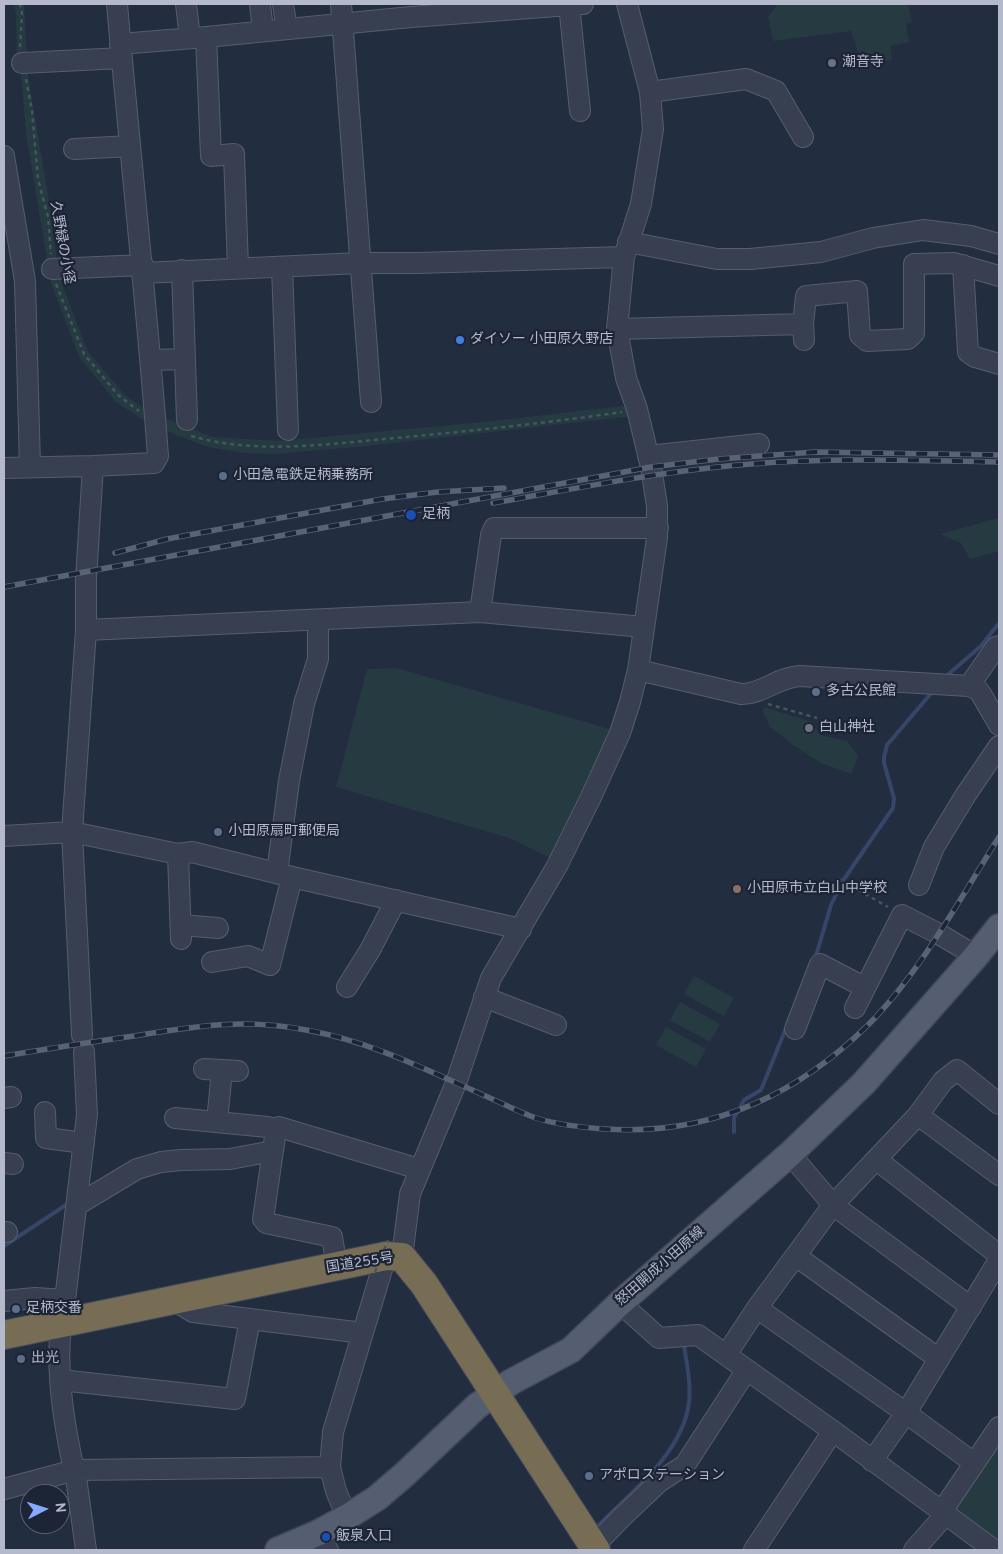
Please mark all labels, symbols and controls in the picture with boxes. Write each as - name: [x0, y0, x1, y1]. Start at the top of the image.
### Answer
- place label: 潮音寺: [842, 55, 884, 71]
- marker: 潮音寺: [826, 57, 838, 69]
- street label: 久野緑の小径: [45, 200, 77, 286]
- place label: ダイソー 小田原久野店: [470, 332, 613, 348]
- marker: ダイソー 小田原久野店: [454, 334, 466, 346]
- place label: 小田急電鉄足柄乗務所: [233, 468, 373, 484]
- marker: 小田急電鉄足柄乗務所: [217, 470, 229, 482]
- place label: 足柄: [422, 507, 450, 523]
- marker: 足柄: [404, 508, 418, 522]
- place label: 多古公民館: [826, 684, 896, 700]
- marker: 多古公民館: [810, 686, 822, 698]
- place label: 白山神社: [819, 720, 875, 736]
- marker: 白山神社: [803, 722, 815, 734]
- place label: 小田原扇町郵便局: [228, 824, 340, 840]
- marker: 小田原扇町郵便局: [212, 826, 224, 838]
- place label: 小田原市立白山中学校: [747, 881, 887, 897]
- marker: 小田原市立白山中学校: [731, 883, 743, 895]
- street label: 怒田開成小田原線: [613, 1224, 709, 1310]
- street label: 国道255号: [325, 1250, 395, 1278]
- place label: 足柄交番: [26, 1301, 82, 1317]
- marker: 足柄交番: [10, 1303, 22, 1315]
- place label: 出光: [31, 1351, 59, 1367]
- marker: 出光: [15, 1353, 27, 1365]
- place label: アポロステーション: [599, 1468, 725, 1484]
- marker: アポロステーション: [583, 1470, 595, 1482]
- north arrow: [20, 1484, 70, 1534]
- text: N: [51, 1502, 68, 1513]
- place label: 飯泉入口: [336, 1529, 392, 1545]
- marker: 飯泉入口: [320, 1531, 332, 1543]

